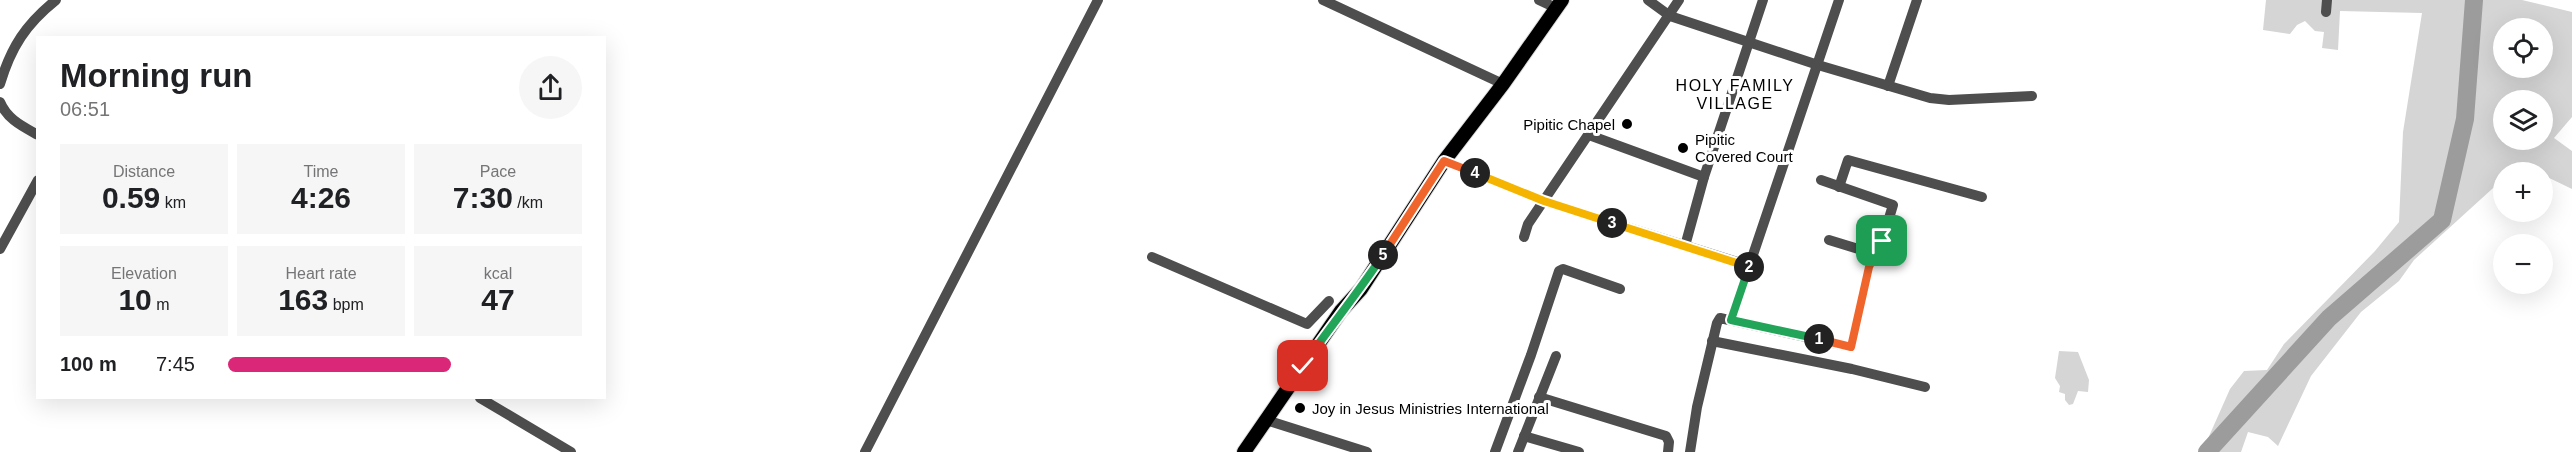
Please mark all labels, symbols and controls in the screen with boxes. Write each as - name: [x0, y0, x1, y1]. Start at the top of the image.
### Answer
- map controls: [2493, 18, 2553, 294]
- button: locate: [2493, 18, 2553, 78]
- button: share: [519, 56, 582, 119]
- text: Morning run: [60, 57, 252, 94]
- district label: HOLY FAMILY VILLAGE: [1676, 77, 1794, 112]
- button: layers: [2493, 90, 2553, 150]
- text: 06:51: [60, 98, 110, 120]
- place label: Pipitic Chapel: [1523, 116, 1615, 133]
- marker: Pipitic Chapel: [1620, 117, 1634, 131]
- place label: Pipitic Covered Court: [1695, 131, 1793, 165]
- marker: Pipitic Covered Court: [1676, 141, 1690, 155]
- pin: 4: [1460, 158, 1490, 188]
- button: +: [2493, 162, 2553, 222]
- text: Distance: [113, 163, 175, 180]
- text: Time: [304, 163, 338, 180]
- text: Pace: [480, 163, 516, 180]
- text: 4: [1471, 164, 1479, 181]
- text: 0.59: [102, 181, 160, 214]
- text: 4:26: [291, 181, 351, 214]
- text: 7:30: [453, 181, 513, 214]
- text: km: [160, 194, 186, 211]
- text: /km: [513, 194, 543, 211]
- pin: 3: [1597, 208, 1627, 238]
- text: 3: [1608, 214, 1616, 231]
- pin: [1856, 215, 1907, 266]
- icon: arrive: [1865, 224, 1898, 257]
- button: −: [2493, 234, 2553, 294]
- pin: 5: [1368, 240, 1398, 270]
- text: 5: [1379, 246, 1387, 263]
- pin: 2: [1734, 252, 1764, 282]
- text: 2: [1745, 258, 1753, 275]
- text: Elevation: [111, 265, 177, 282]
- text: Heart rate: [285, 265, 357, 282]
- text: kcal: [484, 265, 512, 282]
- text: 10: [118, 283, 152, 316]
- text: 163: [278, 283, 328, 316]
- text: 47: [481, 283, 515, 316]
- text: m: [152, 296, 170, 313]
- text: bpm: [328, 296, 364, 313]
- pin: 1: [1804, 324, 1834, 354]
- text: 1: [1815, 330, 1823, 347]
- pin: [1277, 340, 1328, 391]
- icon: check: [1286, 349, 1319, 382]
- text: 100 m: [60, 353, 117, 375]
- text: 7:45: [156, 353, 195, 375]
- place label: Joy in Jesus Ministries International: [1312, 400, 1549, 417]
- marker: Joy in Jesus Ministries International: [1293, 401, 1307, 415]

